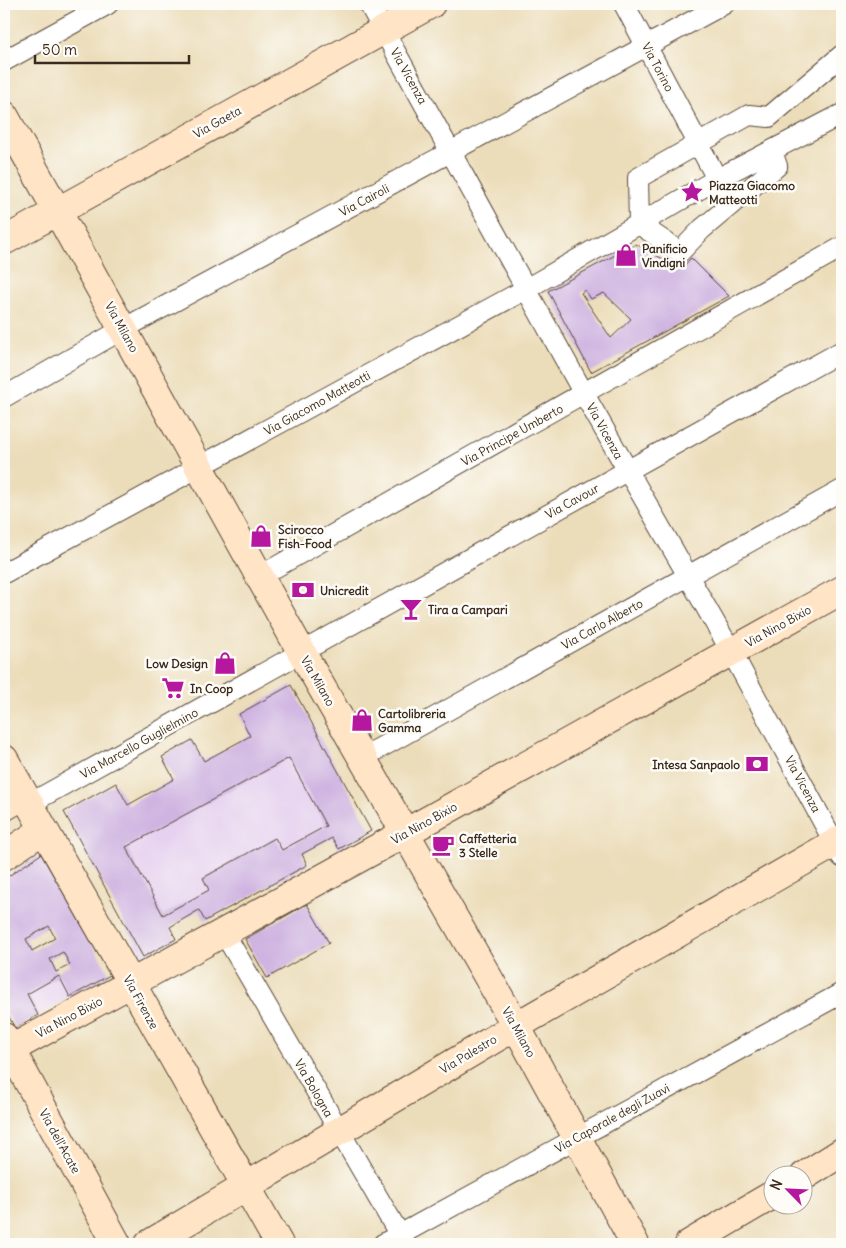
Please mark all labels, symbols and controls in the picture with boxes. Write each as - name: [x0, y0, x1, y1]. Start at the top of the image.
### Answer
- scale bar: [35, 32, 189, 64]
- text: 50 m: [42, 40, 77, 59]
- street label: Via Torino: [639, 40, 677, 94]
- street label: Via Vicenza: [387, 45, 431, 107]
- street label: Via Gaeta: [190, 103, 244, 141]
- place label: Piazza Giacomo Matteotti: [709, 178, 795, 207]
- place icon: Piazza Giacomo Matteotti: [679, 179, 705, 205]
- street label: Via Cairoli: [337, 181, 391, 219]
- place label: Panificio Vindigni: [642, 241, 688, 271]
- shop icon: Panificio Vindigni: [613, 242, 639, 268]
- street label: Via Milano: [102, 299, 142, 355]
- street label: Via Giacomo Matteotti: [261, 368, 373, 438]
- street label: Via Vicenza: [583, 400, 627, 462]
- street label: Via Principe Umberto: [459, 401, 566, 469]
- street label: Via Cavour: [543, 480, 602, 522]
- place label: Scirocco Fish-Food: [278, 522, 332, 551]
- shop icon: Scirocco Fish-Food: [248, 523, 274, 549]
- bank icon: Unicredit: [290, 577, 316, 603]
- place label: Unicredit: [320, 583, 370, 598]
- street label: Via Carlo Alberto: [559, 595, 646, 653]
- bar icon: Tira a Campari: [398, 596, 424, 622]
- place label: Tira a Campari: [428, 602, 508, 618]
- street label: Via Nino Bixio: [742, 602, 814, 650]
- shop icon: Low Design: [212, 650, 238, 676]
- street label: Via Milano: [298, 653, 338, 709]
- place label: Low Design: [146, 656, 208, 672]
- supermarket icon: In Coop: [160, 675, 186, 701]
- place label: In Coop: [190, 681, 233, 697]
- street label: Via Marcello Guglielmino: [78, 704, 201, 782]
- place label: Cartolibreria Gamma: [378, 706, 446, 735]
- shop icon: Cartolibreria Gamma: [349, 707, 375, 733]
- bank icon: Intesa Sanpaolo: [744, 751, 770, 777]
- street label: Via Vicenza: [782, 753, 824, 815]
- place label: Intesa Sanpaolo: [652, 757, 740, 773]
- street label: Via Nino Bixio: [388, 799, 460, 847]
- place label: Caffetteria 3 Stelle: [459, 831, 517, 860]
- cafe icon: Caffetteria 3 Stelle: [430, 832, 456, 858]
- street label: Via Firenze: [120, 972, 162, 1032]
- street label: Via Nino Bixio: [33, 993, 105, 1041]
- street label: Via Milano: [499, 1004, 539, 1060]
- street label: Via Palestro: [437, 1031, 499, 1077]
- street label: Via Bologna: [291, 1056, 337, 1120]
- street label: Via Caporale degli Zuavi: [552, 1080, 672, 1156]
- street label: Via dell'Acate: [36, 1106, 84, 1176]
- north arrow: [764, 1166, 814, 1216]
- text: N: [766, 1177, 786, 1193]

